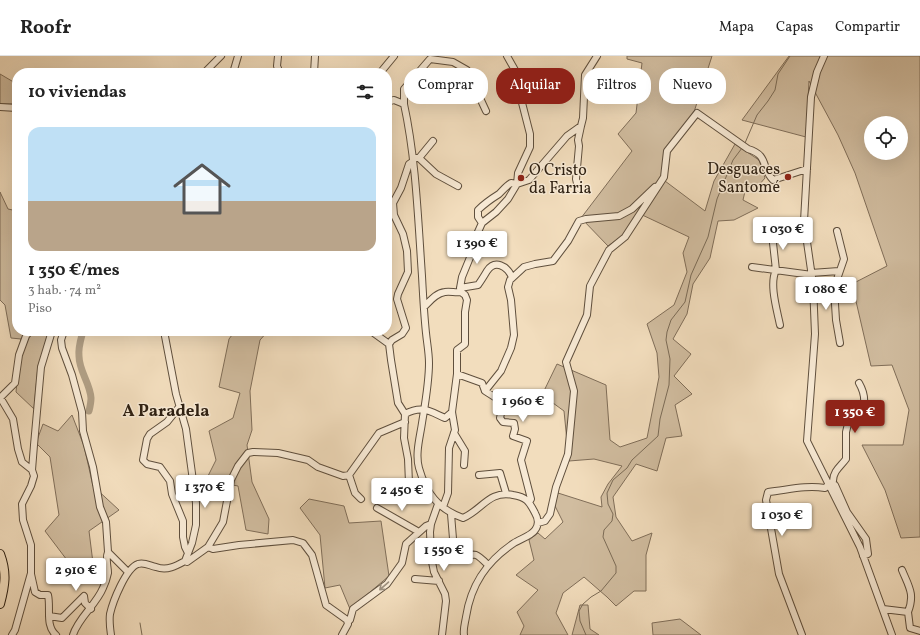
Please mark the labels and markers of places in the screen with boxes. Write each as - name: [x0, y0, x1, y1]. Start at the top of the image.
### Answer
- place label: Desguaces Santomé: [707, 159, 780, 199]
- place label: O Cristo da Farria: [529, 160, 592, 200]
- marker: Desguaces Santomé: [783, 172, 793, 182]
- marker: O Cristo da Farria: [516, 173, 526, 183]
- pin: 1 030 €: [746, 217, 820, 251]
- pin: 1 390 €: [440, 231, 514, 265]
- pin: 1 080 €: [789, 277, 863, 311]
- pin: 1 960 €: [486, 389, 560, 423]
- pin: 1 350 €: [818, 400, 892, 434]
- pin: 1 370 €: [168, 475, 242, 509]
- pin: 2 450 €: [365, 478, 439, 512]
- pin: 1 030 €: [745, 503, 819, 537]
- pin: 1 550 €: [407, 538, 481, 572]
- pin: 2 910 €: [39, 558, 113, 592]

